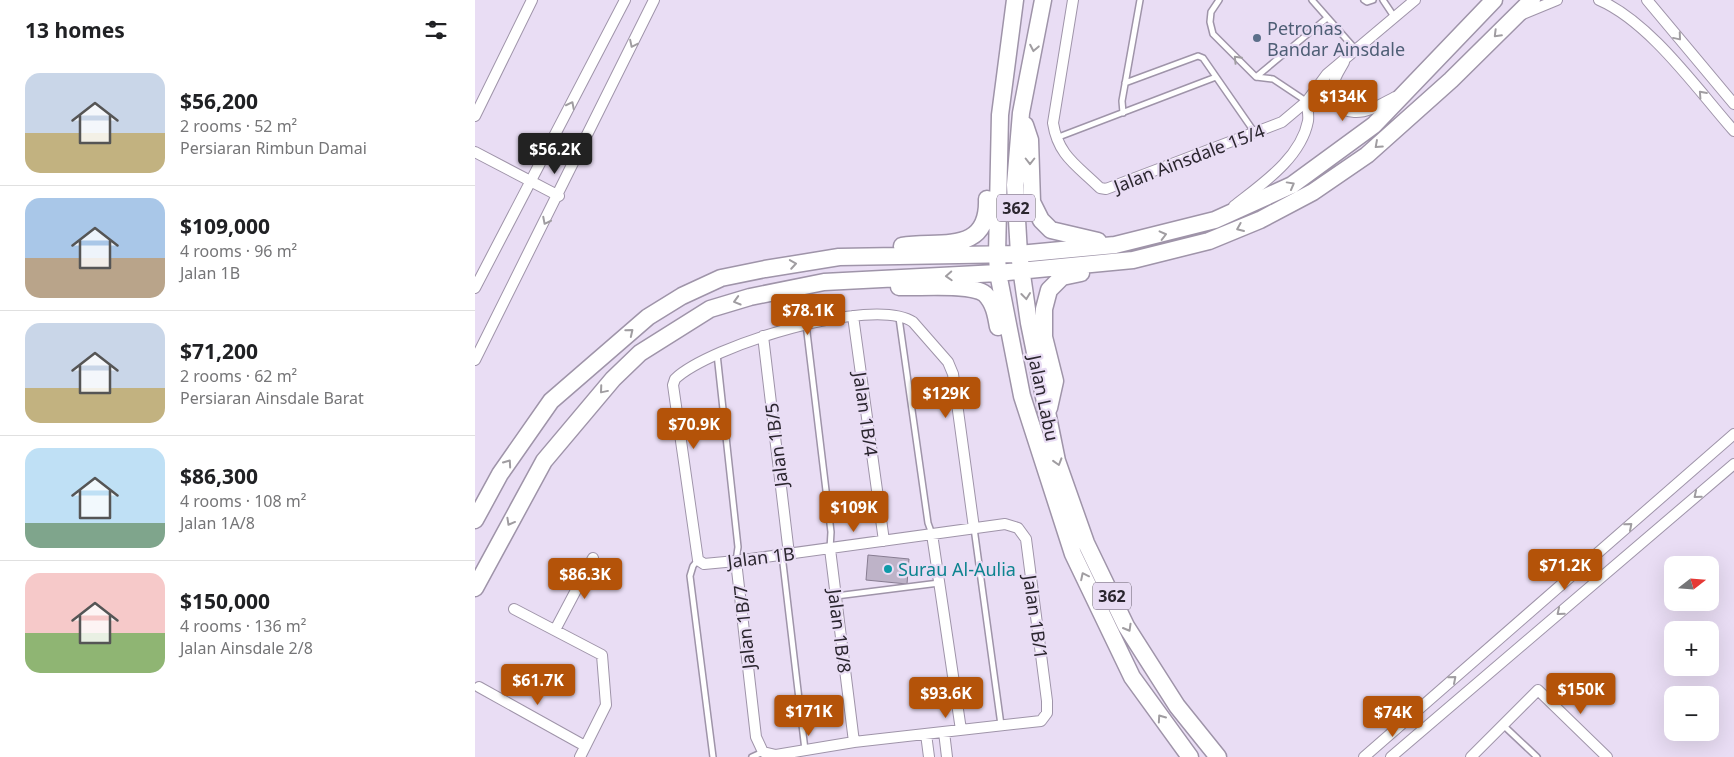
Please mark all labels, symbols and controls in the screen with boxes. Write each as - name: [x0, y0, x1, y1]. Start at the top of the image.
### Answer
- text: 13 homes: [25, 16, 125, 44]
- icon: filters: [422, 16, 450, 44]
- place label: Petronas Bandar Ainsdale: [1267, 16, 1405, 61]
- one-way arrow: [1494, 28, 1503, 37]
- marker: Petronas Bandar Ainsdale: [1251, 32, 1263, 44]
- one-way arrow: [1673, 32, 1682, 41]
- one-way arrow: [629, 39, 639, 48]
- one-way arrow: [1029, 43, 1039, 52]
- one-way arrow: [1234, 56, 1243, 65]
- pin: $134K: [1308, 80, 1378, 122]
- text: $134K: [1319, 85, 1367, 107]
- text: $56,200: [180, 87, 258, 115]
- one-way arrow: [1698, 91, 1707, 100]
- icon: home: [65, 93, 125, 153]
- one-way arrow: [565, 101, 575, 110]
- text: 2 rooms · 52 m²: [180, 115, 297, 137]
- street label: Jalan Ainsdale 15/4: [1108, 118, 1268, 199]
- pin: $56.2K: [514, 132, 596, 175]
- text: Persiaran Rimbun Damai: [180, 137, 367, 159]
- text: $56.2K: [529, 138, 581, 160]
- one-way arrow: [1375, 139, 1384, 148]
- one-way arrow: [1025, 157, 1035, 165]
- one-way arrow: [1286, 181, 1295, 191]
- road number: 362: [997, 194, 1035, 222]
- text: $109,000: [180, 212, 270, 240]
- one-way arrow: [542, 216, 552, 225]
- icon: home: [65, 218, 125, 278]
- one-way arrow: [1236, 223, 1244, 233]
- one-way arrow: [1158, 230, 1167, 241]
- text: 4 rooms · 96 m²: [180, 240, 297, 262]
- one-way arrow: [789, 260, 797, 270]
- text: Jalan 1B: [180, 262, 240, 284]
- one-way arrow: [945, 270, 953, 281]
- one-way arrow: [1020, 292, 1031, 300]
- pin: $78.1K: [767, 294, 849, 336]
- one-way arrow: [733, 296, 741, 306]
- text: $78.1K: [782, 299, 834, 321]
- one-way arrow: [624, 328, 633, 337]
- text: $71,200: [180, 337, 258, 365]
- icon: home: [65, 343, 125, 403]
- street label: Jalan Labu: [1023, 351, 1065, 443]
- text: 2 rooms · 62 m²: [180, 365, 297, 387]
- street label: Jalan 1B/4: [848, 368, 884, 458]
- pin: $129K: [911, 376, 981, 419]
- text: $129K: [922, 382, 970, 404]
- one-way arrow: [601, 384, 609, 393]
- text: Persiaran Ainsdale Barat: [180, 387, 364, 409]
- street label: Jalan 1B/5: [759, 402, 793, 490]
- pin: $70.9K: [653, 408, 735, 450]
- text: $70.9K: [668, 413, 720, 435]
- one-way arrow: [1053, 458, 1063, 466]
- one-way arrow: [502, 459, 511, 469]
- text: $86,300: [180, 462, 258, 490]
- icon: home: [65, 468, 125, 528]
- text: 4 rooms · 108 m²: [180, 490, 306, 512]
- pin: $109K: [819, 490, 889, 533]
- one-way arrow: [1694, 490, 1703, 498]
- text: $109K: [830, 496, 878, 518]
- text: Jalan 1A/8: [180, 512, 255, 534]
- one-way arrow: [506, 517, 516, 526]
- one-way arrow: [1623, 523, 1632, 532]
- street label: Jalan 1B: [724, 541, 796, 573]
- pin: $71.2K: [1524, 548, 1606, 591]
- text: $71.2K: [1539, 554, 1591, 576]
- north arrow: [1664, 556, 1719, 611]
- map controls: [1664, 556, 1719, 741]
- place label: Surau Al-Aulia: [898, 557, 1016, 581]
- pin: $86.3K: [544, 558, 626, 600]
- text: $86.3K: [559, 563, 611, 585]
- marker: Surau Al-Aulia: [882, 563, 894, 575]
- street label: Jalan 1B/1: [1018, 571, 1054, 661]
- one-way arrow: [1080, 572, 1090, 581]
- road number: 362: [1093, 582, 1131, 610]
- street label: Jalan 1B/7: [728, 584, 761, 672]
- street label: Jalan 1B/8: [823, 586, 857, 674]
- text: $150,000: [180, 587, 270, 615]
- icon: home: [65, 593, 125, 653]
- one-way arrow: [1556, 606, 1565, 615]
- text: 4 rooms · 136 m²: [180, 615, 306, 637]
- button: +: [1664, 621, 1719, 676]
- one-way arrow: [1121, 623, 1131, 632]
- text: Jalan Ainsdale 2/8: [180, 637, 313, 659]
- pin: $61.7K: [497, 664, 579, 706]
- text: $61.7K: [512, 669, 564, 691]
- pin: $150K: [1546, 672, 1616, 715]
- pin: $93.6K: [905, 676, 987, 719]
- one-way arrow: [1448, 676, 1457, 685]
- text: $150K: [1557, 678, 1605, 700]
- text: $93.6K: [920, 682, 972, 704]
- button: −: [1664, 686, 1719, 741]
- pin: $171K: [774, 694, 844, 737]
- pin: $74K: [1363, 696, 1423, 738]
- text: $171K: [785, 700, 833, 722]
- text: $74K: [1374, 701, 1412, 723]
- one-way arrow: [1158, 714, 1167, 724]

